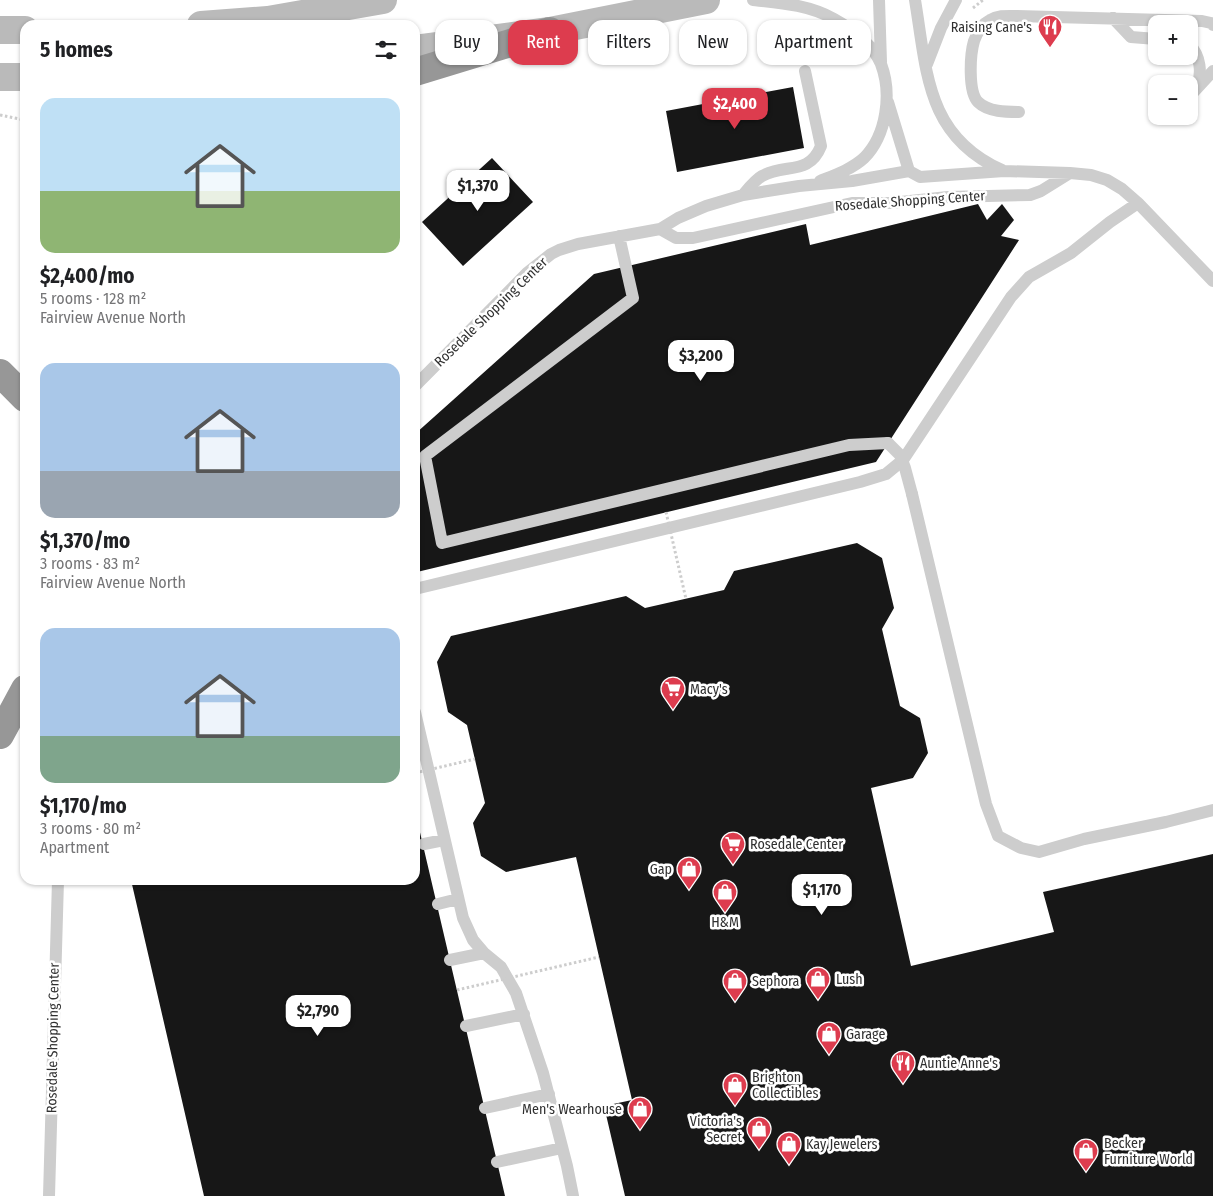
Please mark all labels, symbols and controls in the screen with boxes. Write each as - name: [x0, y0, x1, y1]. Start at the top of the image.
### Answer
- restaurant icon: Raising Cane's: [1037, 14, 1063, 48]
- map controls: [1148, 15, 1198, 125]
- button: +: [1148, 15, 1198, 65]
- place label: Raising Cane's: [951, 19, 1032, 36]
- chip: Buy: [435, 20, 498, 65]
- chip: Rent: [508, 20, 578, 65]
- chip: Filters: [588, 20, 669, 65]
- chip: New: [679, 20, 747, 65]
- chip: Apartment: [757, 20, 871, 65]
- icon: filters: [372, 36, 400, 64]
- text: 5 homes: [40, 37, 113, 63]
- button: −: [1148, 75, 1198, 125]
- pin: $2,400: [694, 88, 776, 130]
- text: $2,400: [713, 94, 757, 113]
- icon: home: [175, 131, 265, 221]
- pin: $1,370: [437, 170, 519, 212]
- text: $1,370: [458, 176, 498, 195]
- street label: Rosedale Shopping Center: [834, 187, 986, 215]
- street label: Rosedale Shopping Center: [431, 254, 551, 370]
- text: $2,400/mo: [40, 263, 134, 289]
- text: 5 rooms · 128 m²: [40, 289, 146, 308]
- text: Fairview Avenue North: [40, 308, 186, 327]
- pin: $3,200: [660, 340, 742, 382]
- text: $3,200: [679, 346, 723, 365]
- icon: home: [175, 396, 265, 486]
- text: $1,370/mo: [40, 528, 130, 554]
- text: 3 rooms · 83 m²: [40, 554, 140, 573]
- text: Fairview Avenue North: [40, 573, 186, 592]
- icon: home: [175, 661, 265, 751]
- supermarket icon: Macy's: [660, 676, 686, 710]
- place label: Macy's: [690, 681, 728, 698]
- text: $1,170/mo: [40, 793, 127, 819]
- text: 3 rooms · 80 m²: [40, 819, 141, 838]
- supermarket icon: Rosedale Center: [720, 831, 746, 865]
- place label: Rosedale Center: [750, 836, 843, 853]
- text: Apartment: [40, 838, 109, 857]
- shop icon: Gap: [676, 856, 702, 890]
- place label: Gap: [650, 861, 672, 878]
- pin: $1,170: [781, 874, 863, 916]
- shop icon: H&M: [712, 879, 738, 913]
- text: $1,170: [803, 880, 841, 899]
- place label: H&M: [711, 914, 739, 931]
- street label: Rosedale Shopping Center: [43, 963, 63, 1113]
- shop icon: Lush: [805, 966, 831, 1000]
- shop icon: Sephora: [722, 968, 748, 1002]
- place label: Lush: [836, 971, 863, 988]
- place label: Sephora: [752, 973, 800, 990]
- pin: $2,790: [277, 994, 359, 1037]
- text: $2,790: [297, 1001, 339, 1020]
- shop icon: Garage: [816, 1021, 842, 1055]
- place label: Garage: [846, 1026, 885, 1043]
- restaurant icon: Auntie Anne's: [890, 1050, 916, 1084]
- place label: Auntie Anne's: [920, 1055, 998, 1072]
- place label: Brighton Collectibles: [752, 1069, 819, 1102]
- shop icon: Brighton Collectibles: [722, 1072, 748, 1106]
- shop icon: Men's Wearhouse: [627, 1096, 653, 1130]
- place label: Men's Wearhouse: [522, 1101, 622, 1118]
- place label: Victoria's Secret: [690, 1113, 742, 1146]
- shop icon: Victoria's Secret: [746, 1116, 772, 1150]
- shop icon: Kay Jewelers: [776, 1131, 802, 1165]
- place label: Becker Furniture World: [1104, 1135, 1193, 1168]
- place label: Kay Jewelers: [806, 1136, 878, 1153]
- shop icon: Becker Furniture World: [1073, 1138, 1099, 1172]

